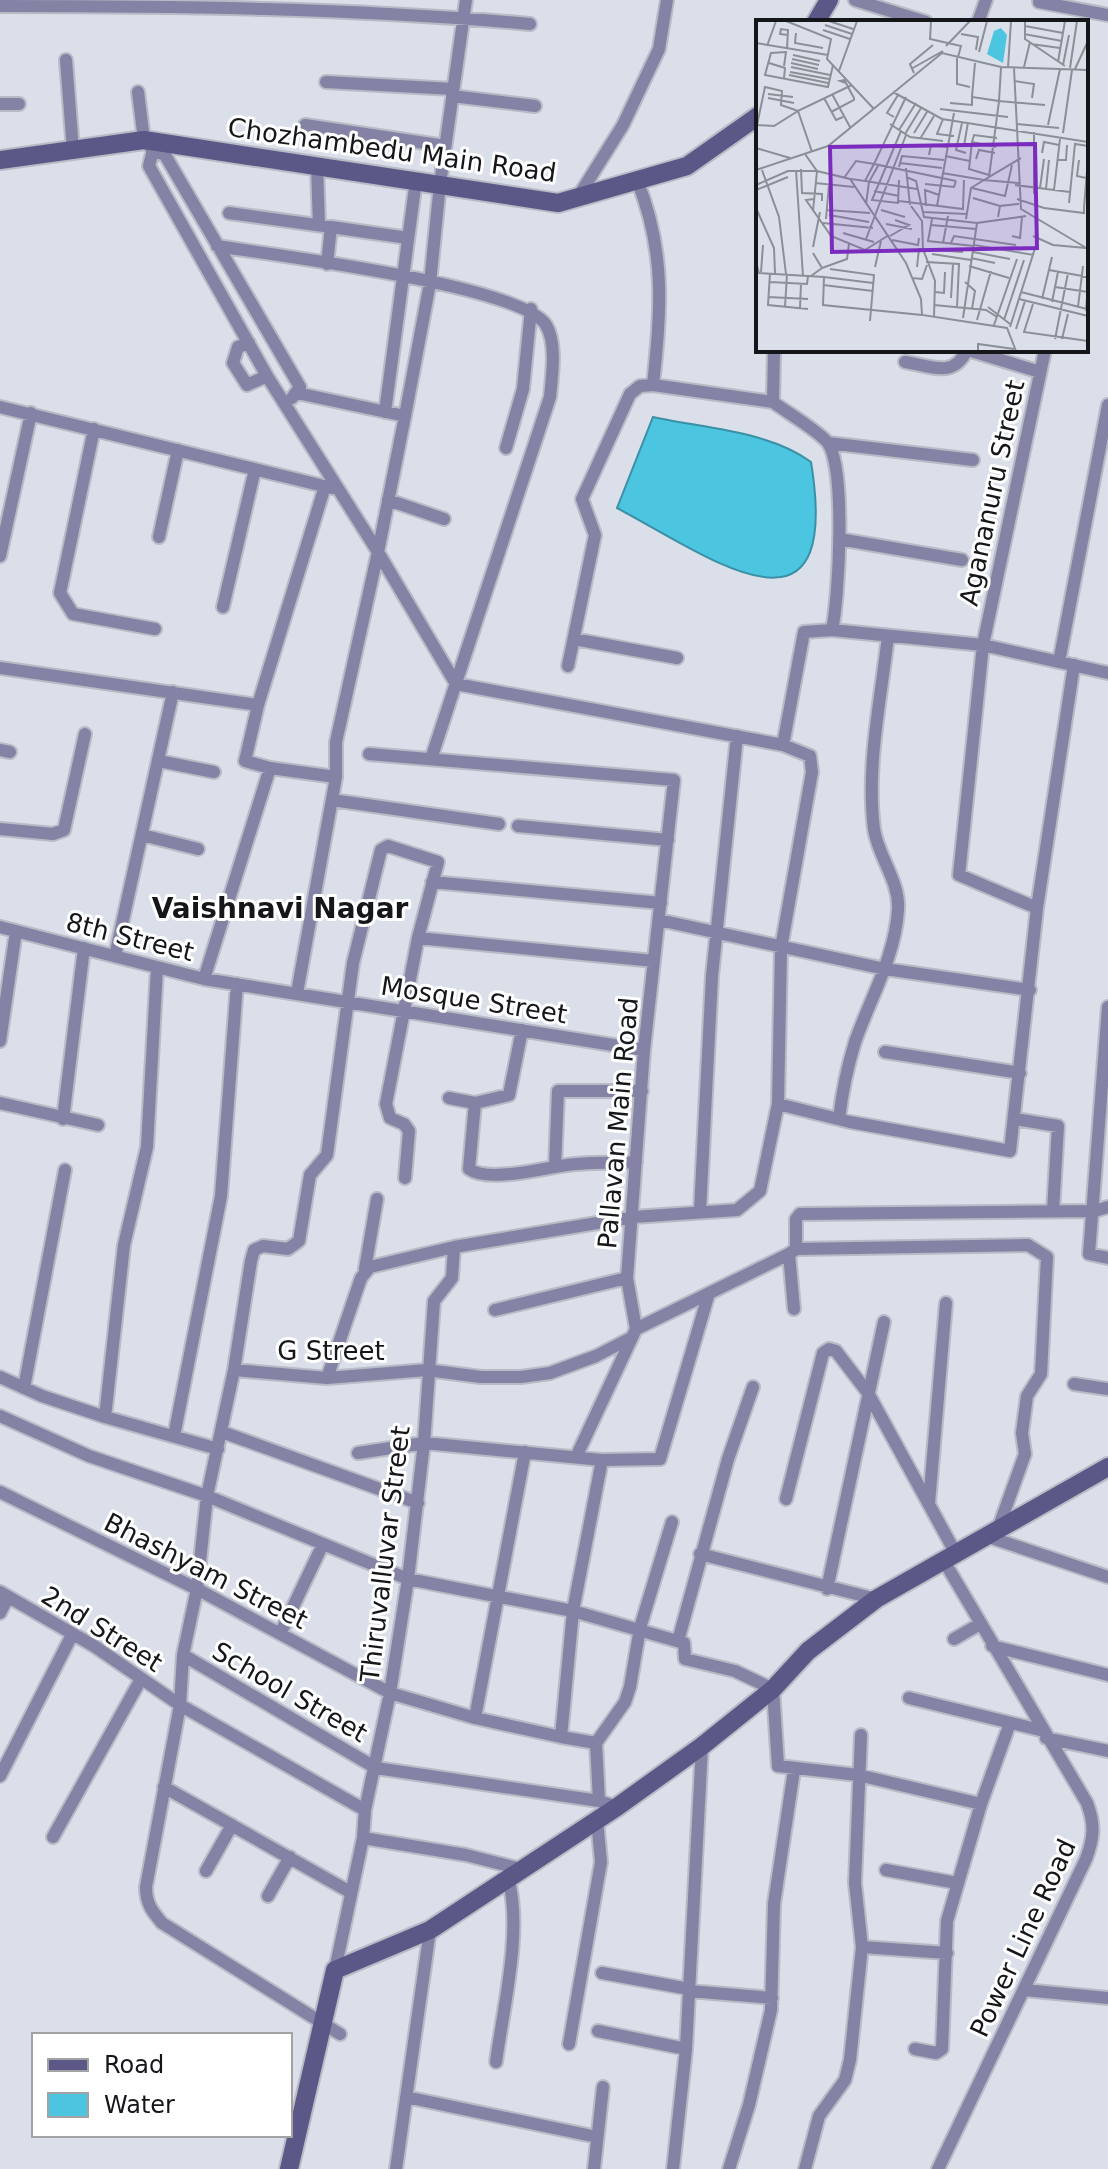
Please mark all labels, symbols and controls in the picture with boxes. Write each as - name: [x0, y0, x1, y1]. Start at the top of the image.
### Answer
- inset map: [756, 20, 1088, 352]
- street label: Chozhambedu Main Road: [226, 112, 558, 188]
- street label: Agananuru Street: [953, 377, 1031, 609]
- district label: Vaishnavi Nagar: [152, 892, 409, 925]
- street label: 8th Street: [63, 907, 197, 967]
- street label: Mosque Street: [379, 970, 569, 1030]
- street label: Pallavan Main Road: [592, 996, 644, 1250]
- street label: G Street: [277, 1336, 385, 1366]
- street label: Thiruvalluvar Street: [354, 1424, 416, 1685]
- street label: Bhashyam Street: [99, 1507, 313, 1635]
- street label: 2nd Street: [36, 1580, 168, 1678]
- street label: School Street: [207, 1636, 373, 1748]
- street label: Power Line Road: [964, 1834, 1082, 2042]
- legend: [32, 2033, 292, 2137]
- text: Road: [104, 2051, 164, 2079]
- text: Water: [104, 2091, 175, 2119]

